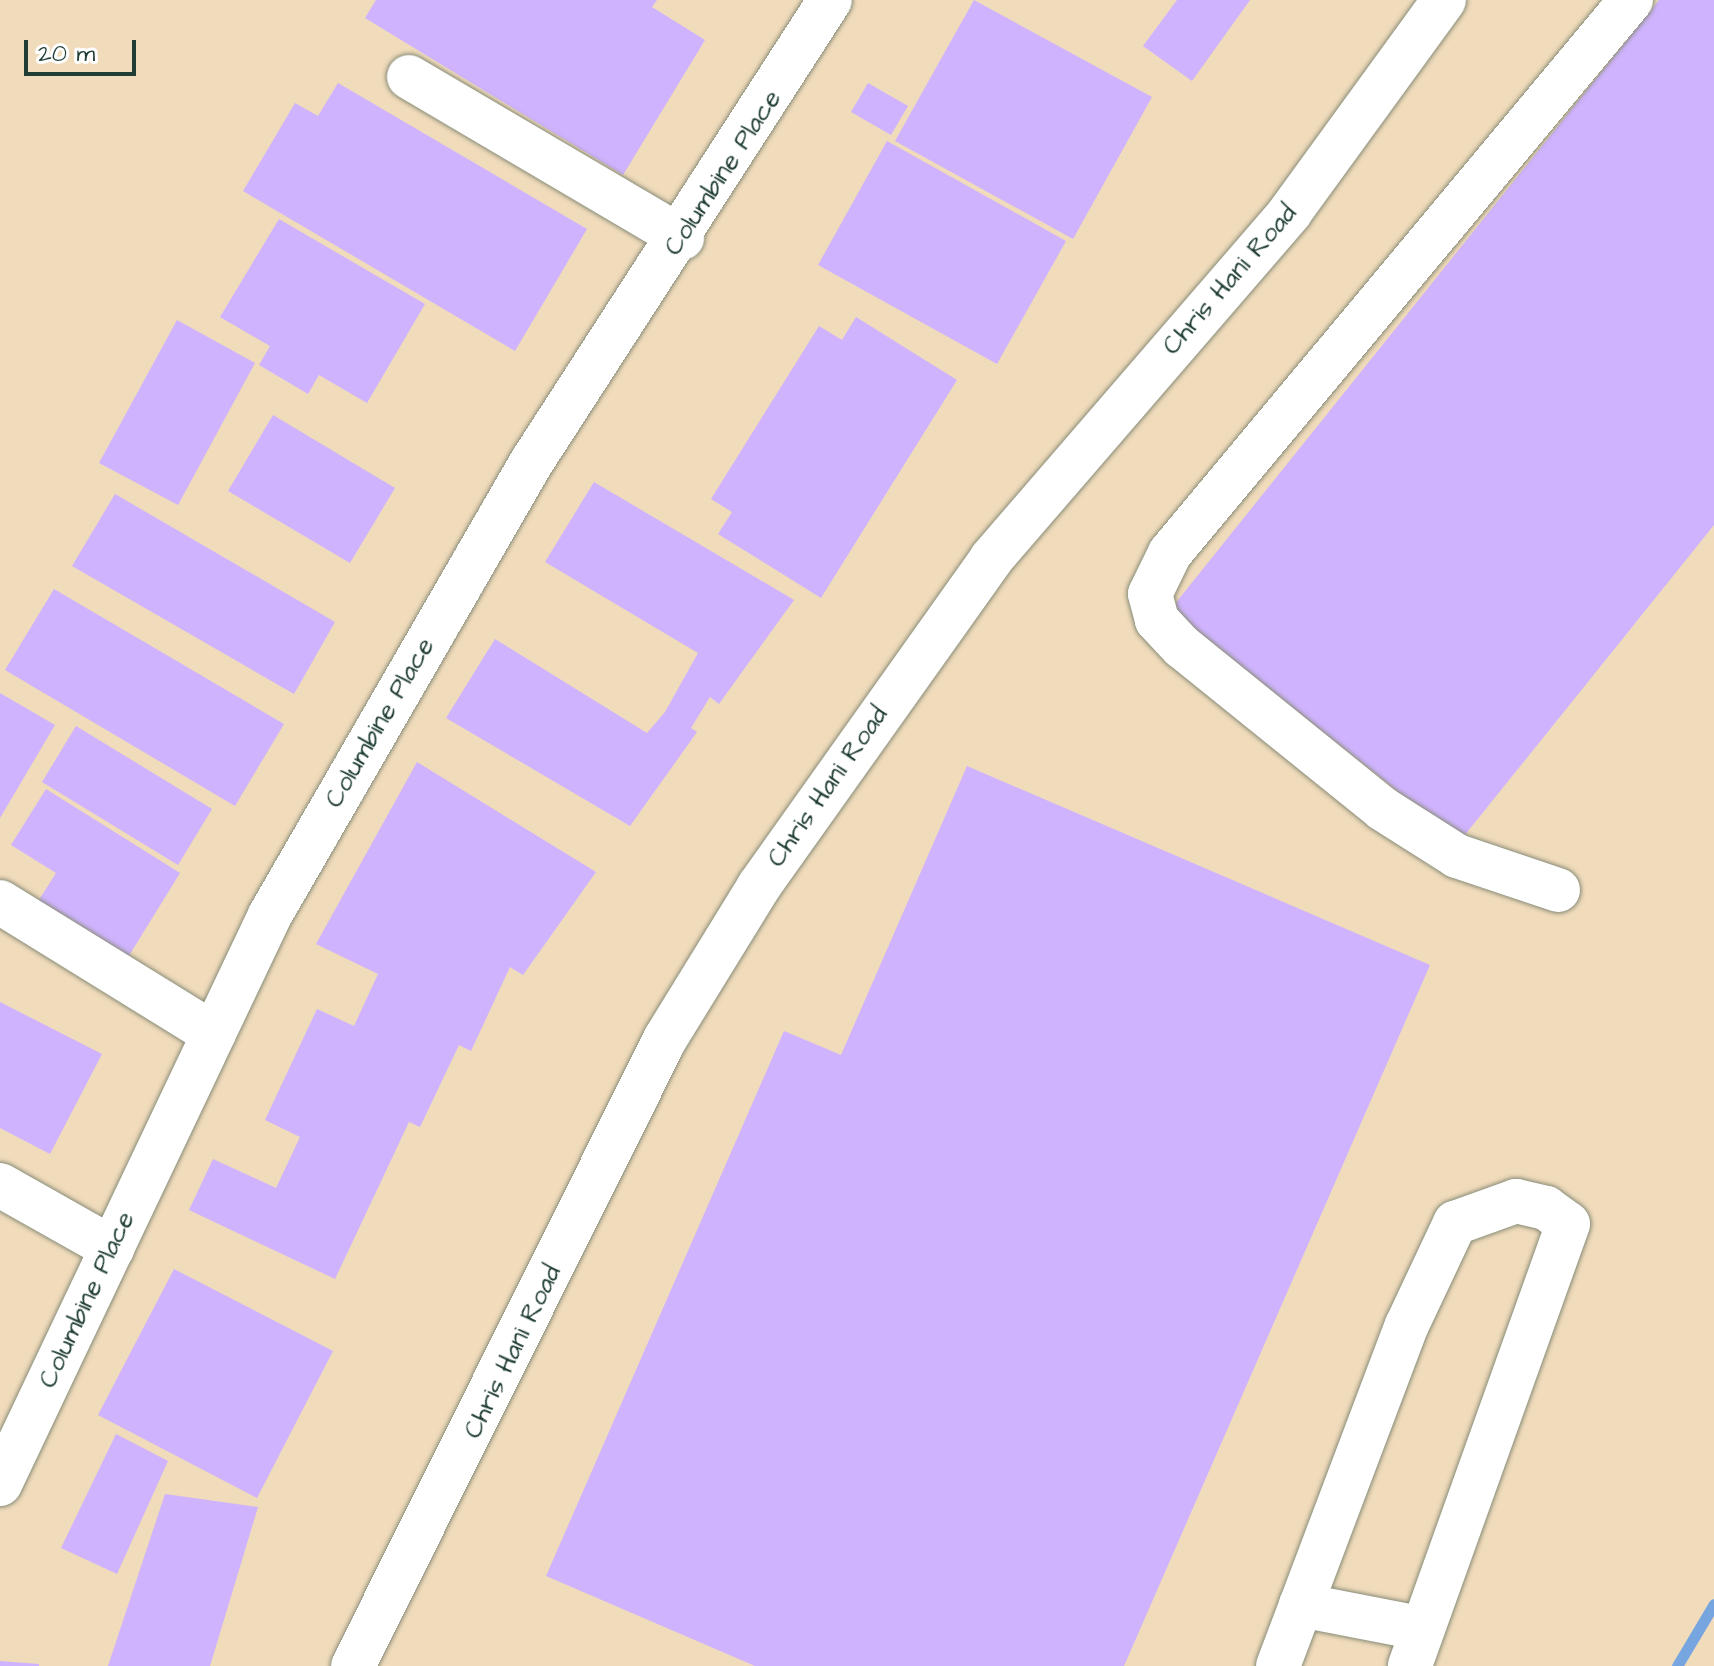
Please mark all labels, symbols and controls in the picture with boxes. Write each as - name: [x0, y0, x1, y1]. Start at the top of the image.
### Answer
- scale bar: [28, 24, 140, 74]
- text: 20 m: [38, 37, 95, 71]
- street label: Columbine Place: [658, 84, 788, 262]
- street label: Chris Hani Road: [1156, 198, 1304, 362]
- street label: Columbine Place: [319, 632, 441, 814]
- street label: Chris Hani Road: [761, 701, 895, 873]
- street label: Columbine Place: [33, 1207, 141, 1393]
- street label: Chris Hani Road: [458, 1260, 568, 1444]

